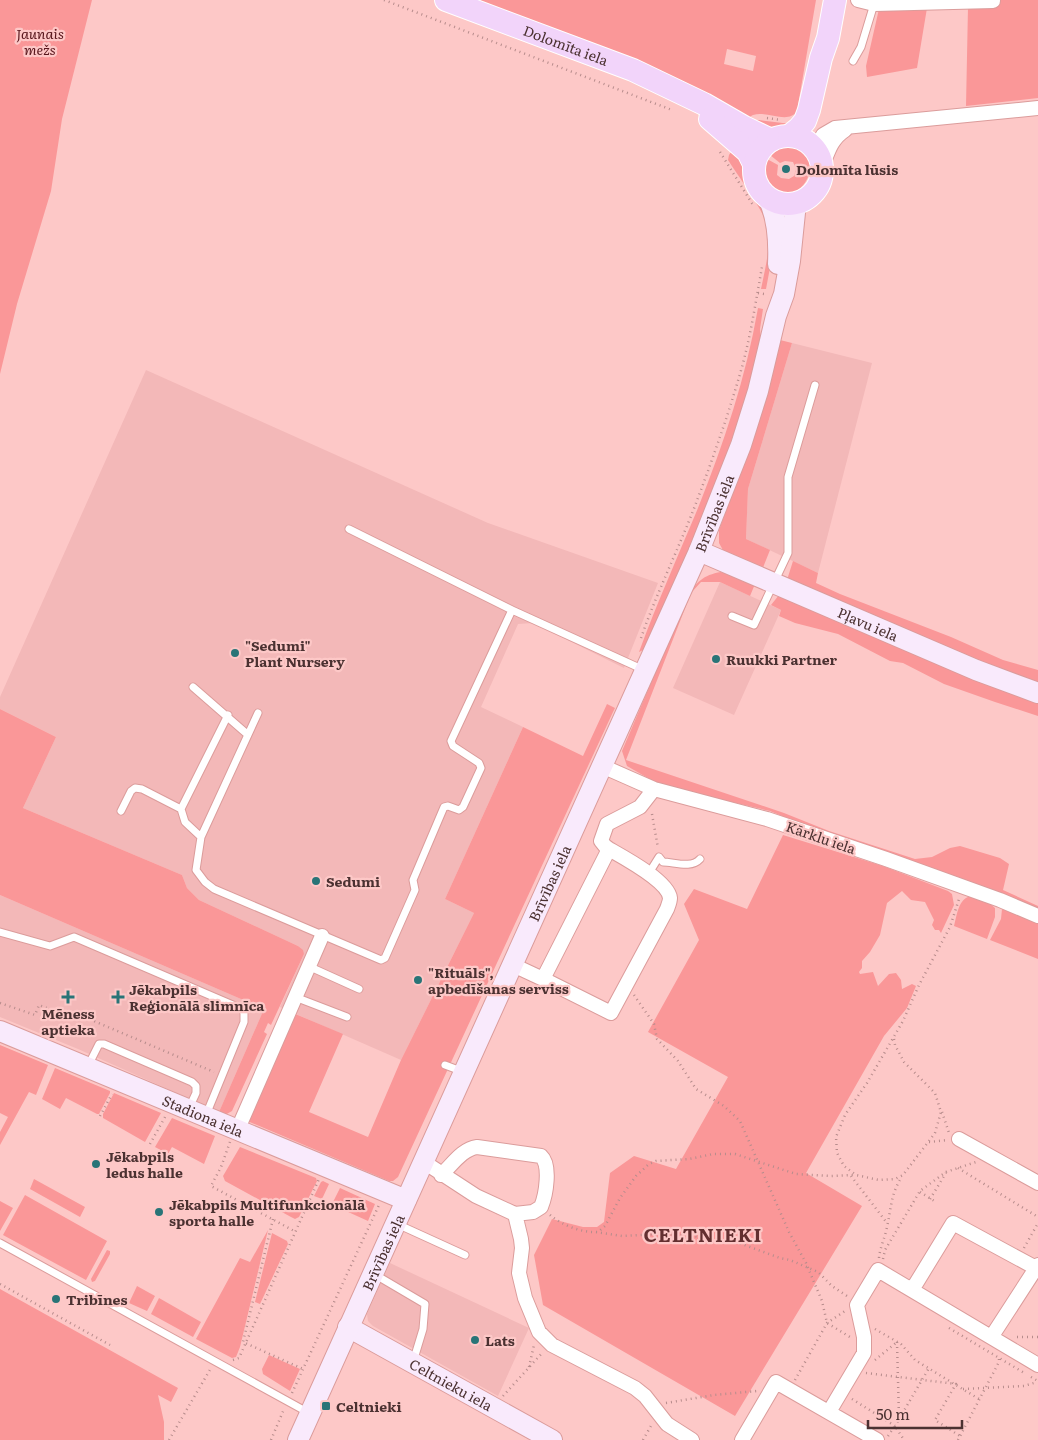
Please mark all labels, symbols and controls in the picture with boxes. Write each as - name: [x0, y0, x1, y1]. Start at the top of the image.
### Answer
- street label: Dolomīta iela: [521, 20, 612, 70]
- park label: Jaunais mežs: [16, 23, 64, 59]
- place label: Dolomīta lūsis: [796, 159, 898, 179]
- marker: Dolomīta lūsis: [780, 163, 792, 175]
- street label: Brīvības iela: [690, 471, 739, 555]
- street label: Pļavu iela: [835, 602, 902, 646]
- place label: "Sedumi" Plant Nursery: [245, 635, 345, 671]
- marker: "Sedumi" Plant Nursery: [229, 647, 241, 659]
- place label: Ruukki Partner: [726, 649, 837, 669]
- marker: Ruukki Partner: [710, 653, 722, 665]
- street label: Kārklu iela: [783, 816, 859, 858]
- street label: Brīvības iela: [523, 841, 575, 924]
- place label: Sedumi: [326, 871, 380, 891]
- marker: Sedumi: [310, 875, 322, 887]
- place label: "Rituāls", apbedīšanas serviss: [428, 962, 569, 998]
- marker: "Rituāls", apbedīšanas serviss: [412, 974, 424, 986]
- place label: Jēkabpils Reģionālā slimnīca: [129, 979, 265, 1015]
- marker: Jēkabpils Reģionālā slimnīca: [111, 990, 125, 1004]
- marker: Mēness aptieka: [62, 991, 74, 1003]
- place label: Mēness aptieka: [41, 1003, 96, 1039]
- street label: Stadiona iela: [159, 1090, 247, 1142]
- place label: Jēkabpils ledus halle: [106, 1146, 183, 1182]
- marker: Jēkabpils ledus halle: [90, 1158, 102, 1170]
- place label: Jēkabpils Multifunkcionālā sporta halle: [169, 1194, 366, 1230]
- marker: Jēkabpils Multifunkcionālā sporta halle: [153, 1206, 165, 1218]
- street label: Brīvības iela: [357, 1210, 409, 1294]
- district label: CELTNIEKI: [644, 1220, 762, 1248]
- place label: Tribīnes: [66, 1289, 127, 1309]
- marker: Tribīnes: [50, 1293, 62, 1305]
- place label: Lats: [485, 1330, 515, 1350]
- marker: Lats: [469, 1334, 481, 1346]
- street label: Celtnieku iela: [406, 1353, 497, 1415]
- place label: Celtnieki: [336, 1396, 402, 1416]
- scale bar: [868, 1398, 962, 1430]
- marker: Celtnieki: [320, 1400, 332, 1412]
- text: 50 m: [876, 1402, 910, 1425]

